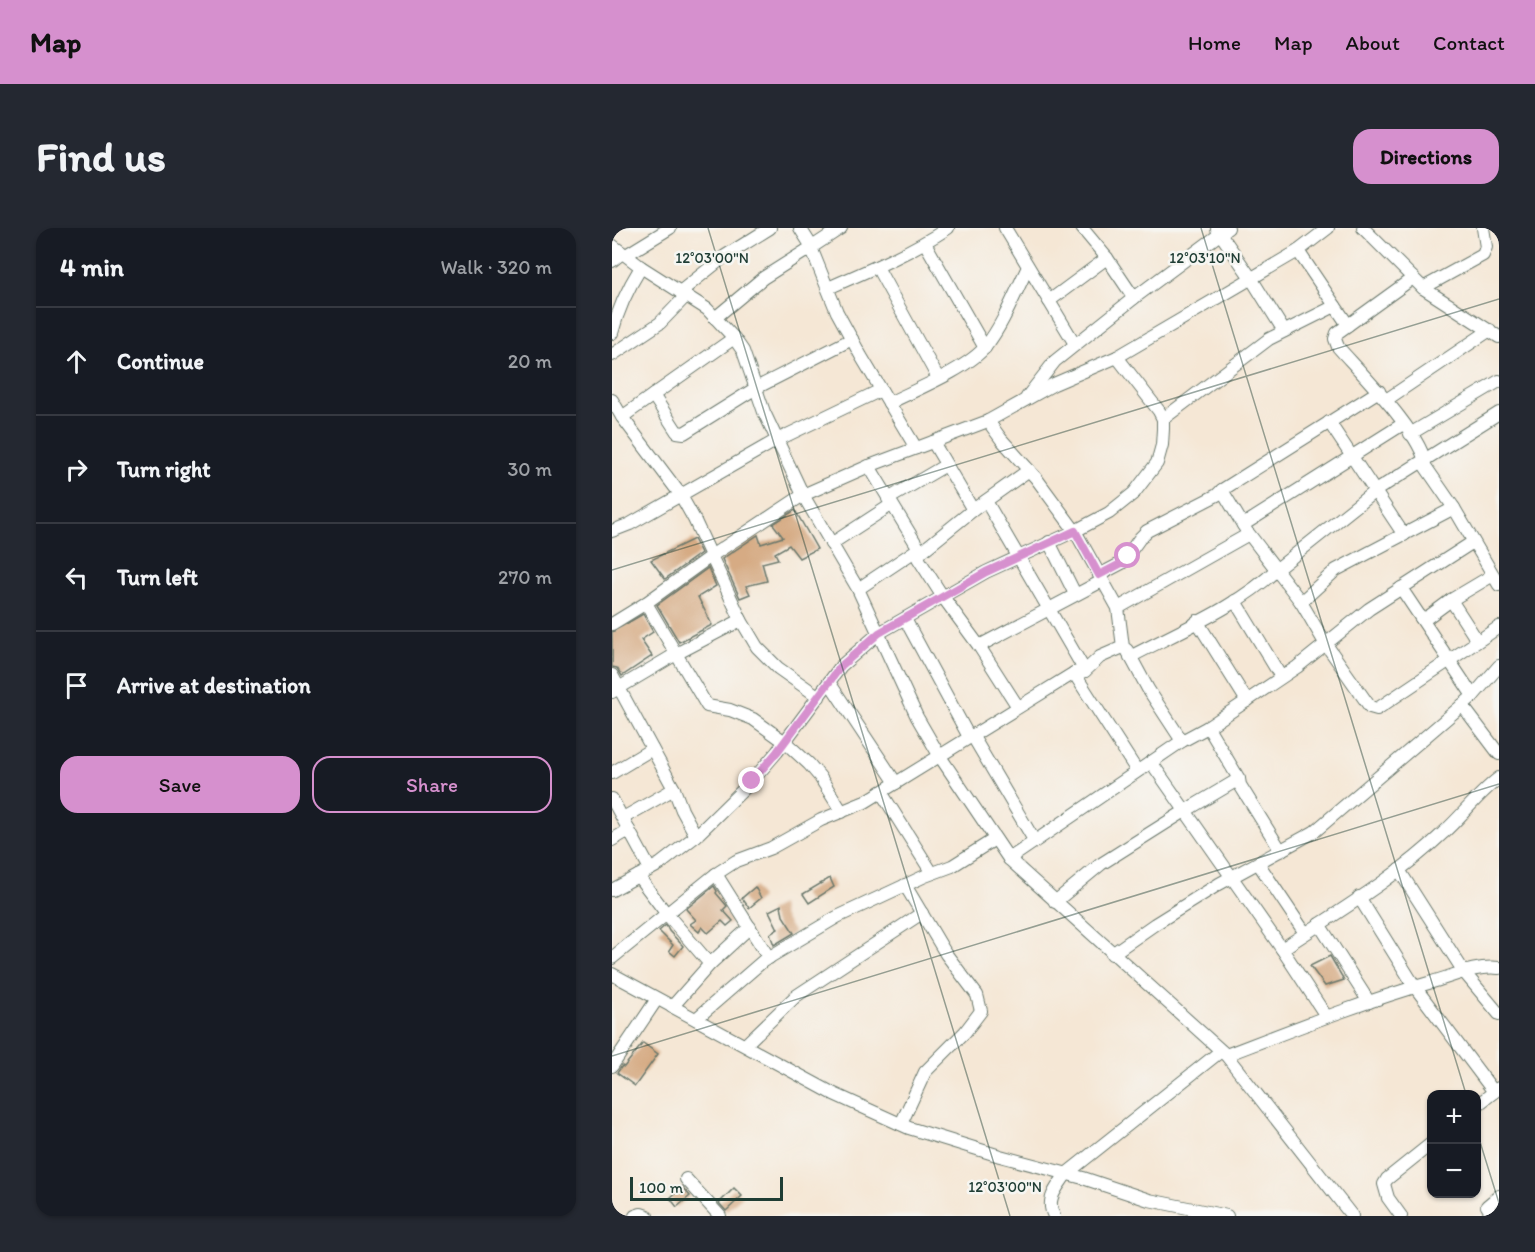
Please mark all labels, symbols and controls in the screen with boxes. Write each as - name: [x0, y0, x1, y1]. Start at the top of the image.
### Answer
- text: Map: [30, 25, 81, 59]
- text: Home: [1188, 30, 1241, 55]
- text: Map: [1274, 30, 1313, 55]
- text: About: [1346, 30, 1400, 55]
- text: Contact: [1433, 30, 1505, 55]
- button: Directions: [1353, 129, 1499, 184]
- text: Find us: [36, 131, 166, 182]
- text: 12°03'00"N: [675, 249, 749, 267]
- text: 12°03'10"N: [1169, 249, 1241, 267]
- text: 4 min: [60, 251, 124, 283]
- text: Walk · 320 m: [440, 255, 552, 279]
- icon: ahead: [60, 345, 93, 378]
- text: Continue: [117, 348, 204, 375]
- text: 20 m: [508, 349, 552, 373]
- icon: right: [60, 453, 93, 486]
- text: Turn right: [117, 456, 211, 483]
- text: 30 m: [507, 457, 552, 481]
- route start: [1114, 542, 1140, 568]
- icon: left: [60, 561, 93, 594]
- text: Turn left: [117, 564, 198, 591]
- text: 270 m: [498, 565, 552, 589]
- icon: arrive: [60, 669, 93, 702]
- text: Arrive at destination: [117, 672, 311, 699]
- button: Save: [60, 756, 300, 813]
- button: Share: [312, 756, 552, 813]
- route end: [738, 767, 764, 793]
- map controls: [1427, 1090, 1481, 1198]
- button: +: [1427, 1090, 1481, 1144]
- button: −: [1427, 1144, 1481, 1198]
- scale bar: [630, 1174, 783, 1202]
- text: 100 m: [639, 1178, 683, 1197]
- text: 12°03'00"N: [968, 1178, 1042, 1196]

